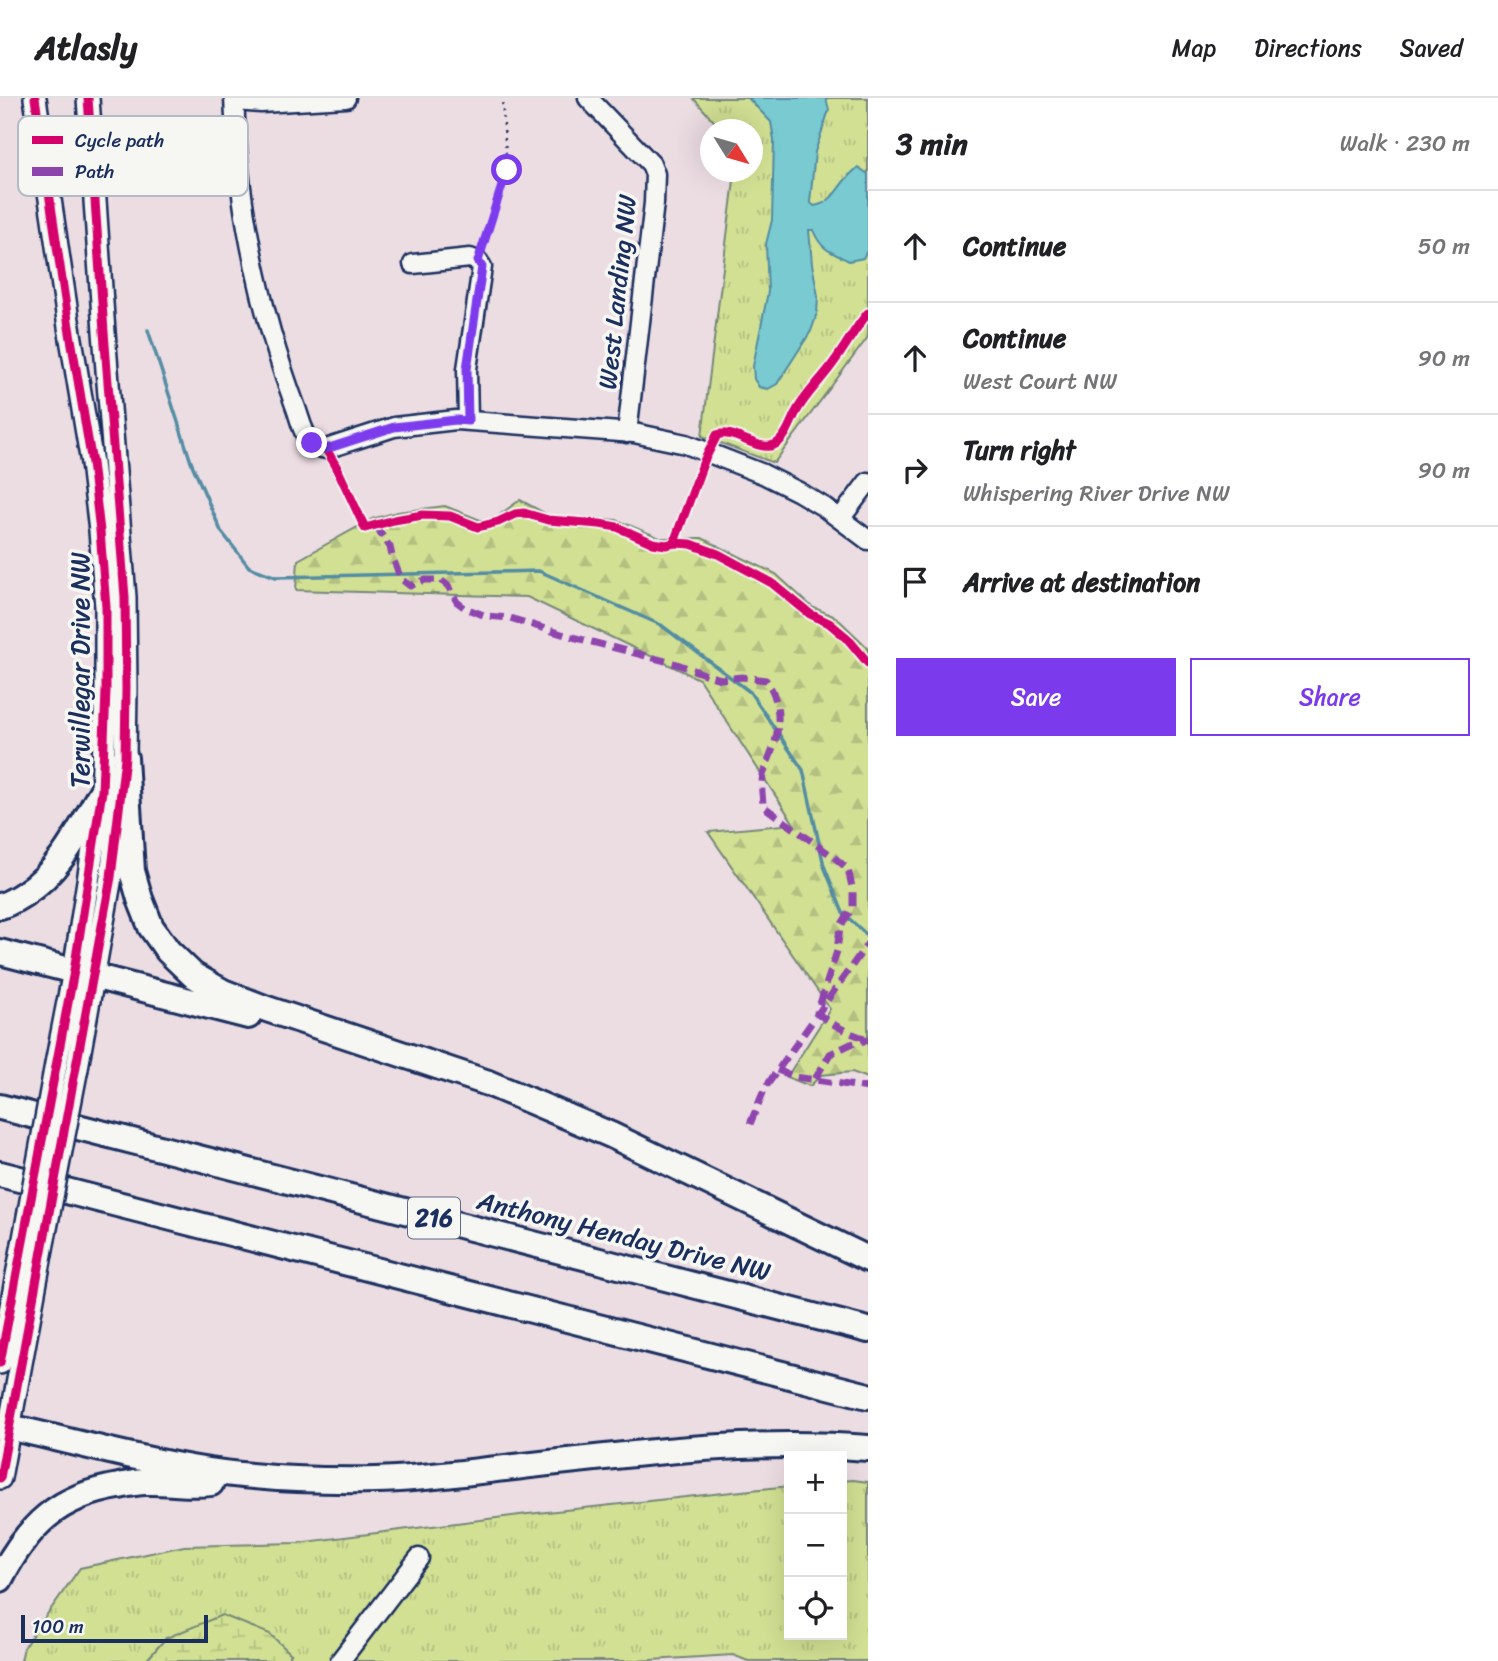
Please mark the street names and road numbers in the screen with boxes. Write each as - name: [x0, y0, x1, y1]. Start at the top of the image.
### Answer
- street label: West Landing NW: [584, 192, 650, 392]
- street label: Terwillegar Drive NW: [57, 552, 103, 788]
- street label: Anthony Henday Drive NW: [471, 1177, 776, 1295]
- road number: 216: [408, 1198, 460, 1238]

